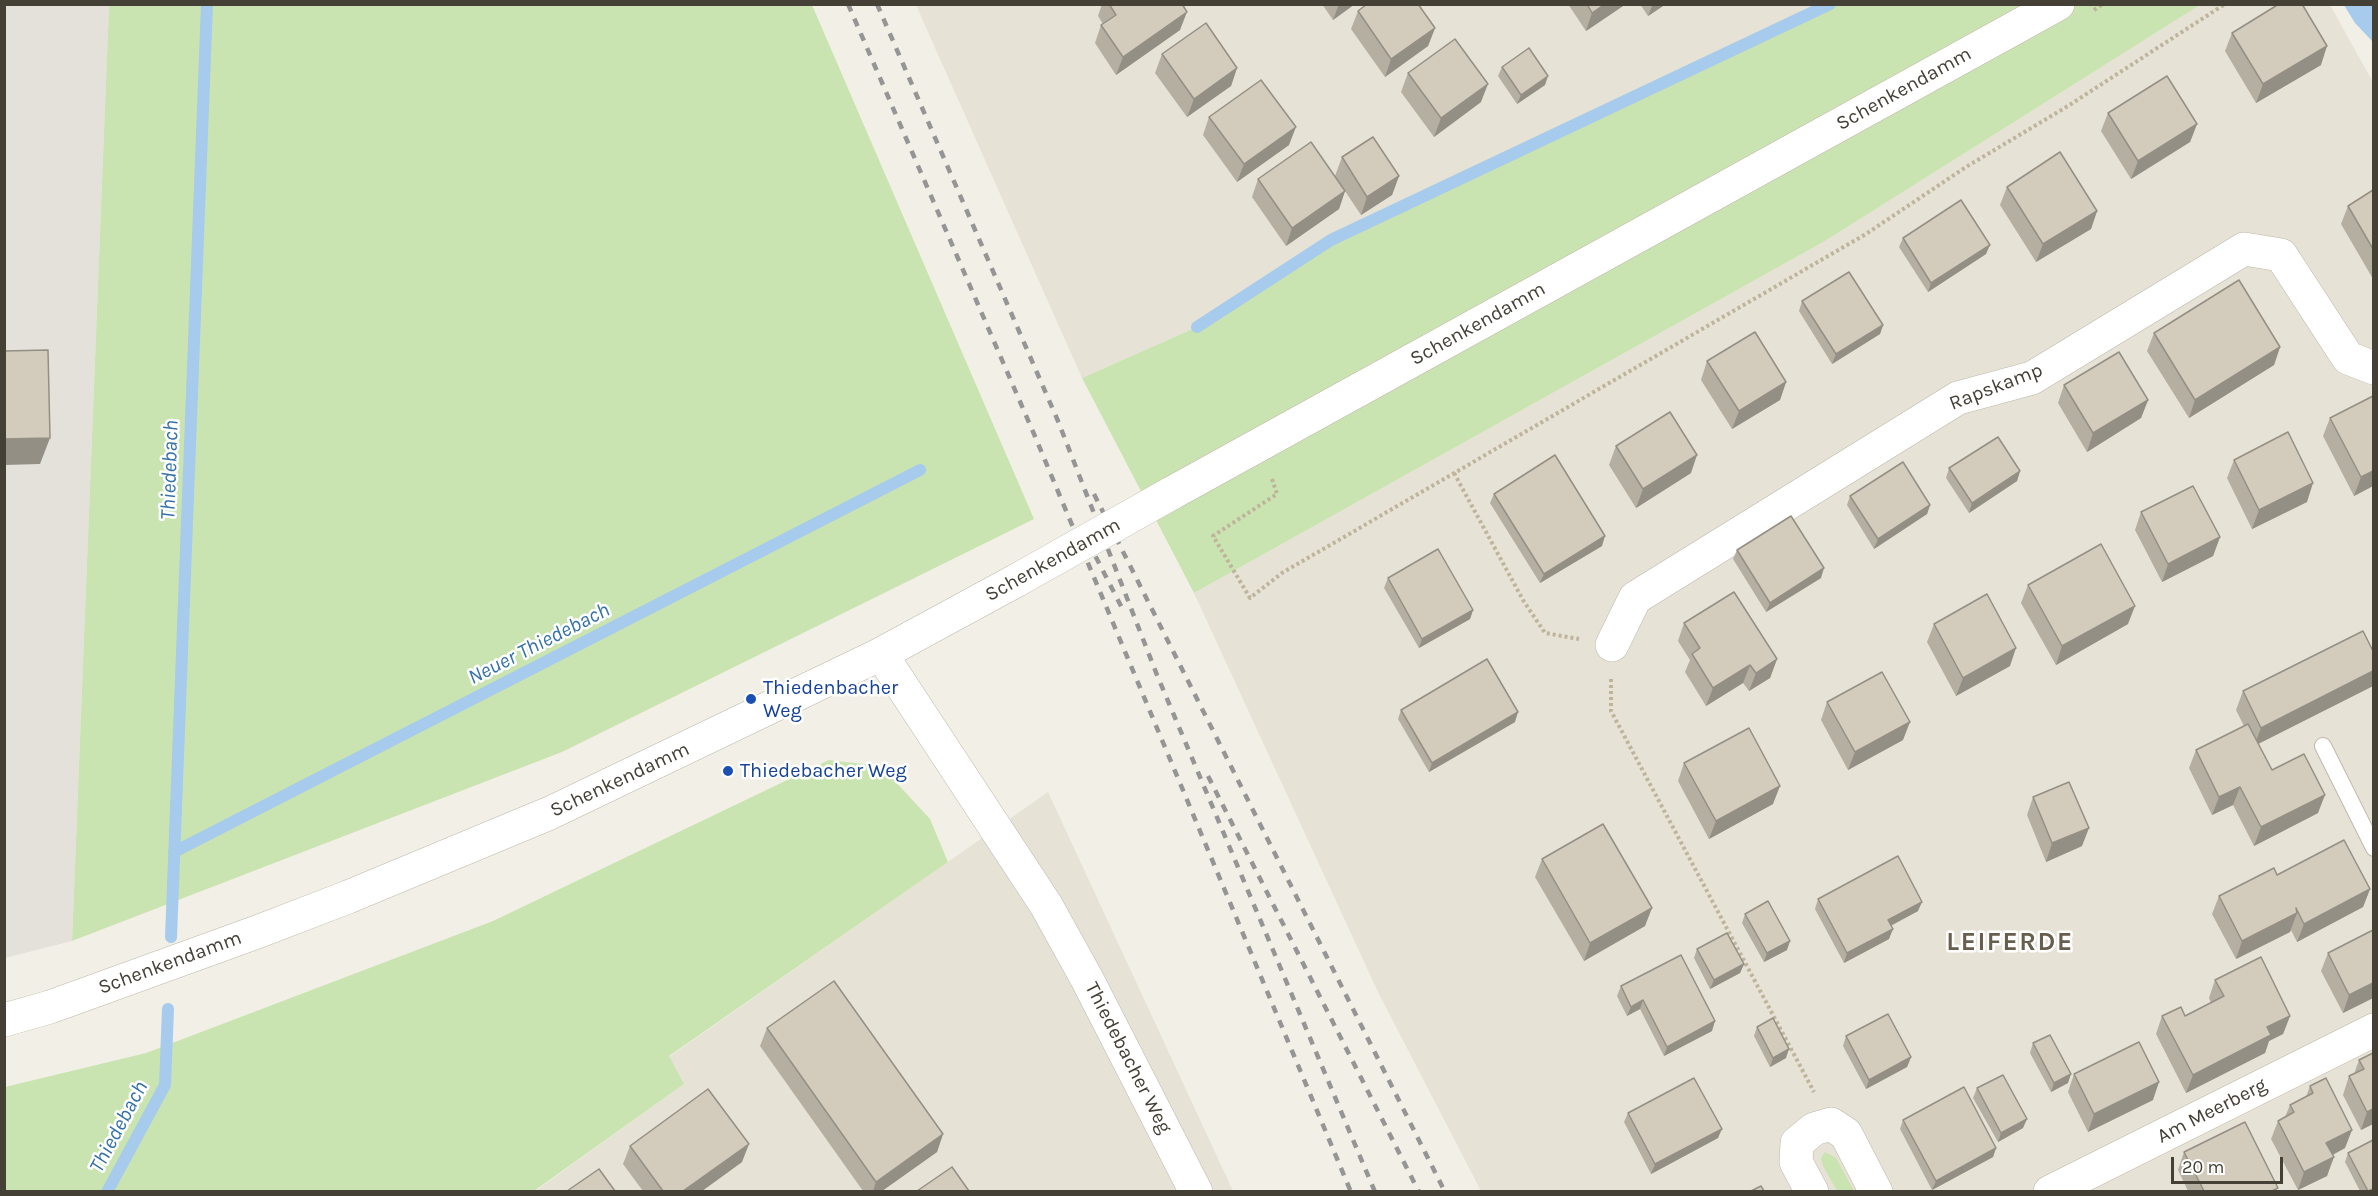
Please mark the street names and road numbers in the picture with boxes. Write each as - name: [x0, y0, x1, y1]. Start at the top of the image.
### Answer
- street label: Schenkendamm: [1832, 42, 1976, 136]
- street label: Schenkendamm: [1406, 277, 1550, 371]
- street label: Rapskamp: [1946, 358, 2046, 416]
- street label: Schenkendamm: [981, 513, 1125, 607]
- street label: Schenkendamm: [547, 737, 693, 823]
- street label: Schenkendamm: [95, 926, 245, 1000]
- street label: Thiedebacher Weg: [1079, 978, 1177, 1138]
- street label: Am Meerberg: [2153, 1073, 2271, 1149]

